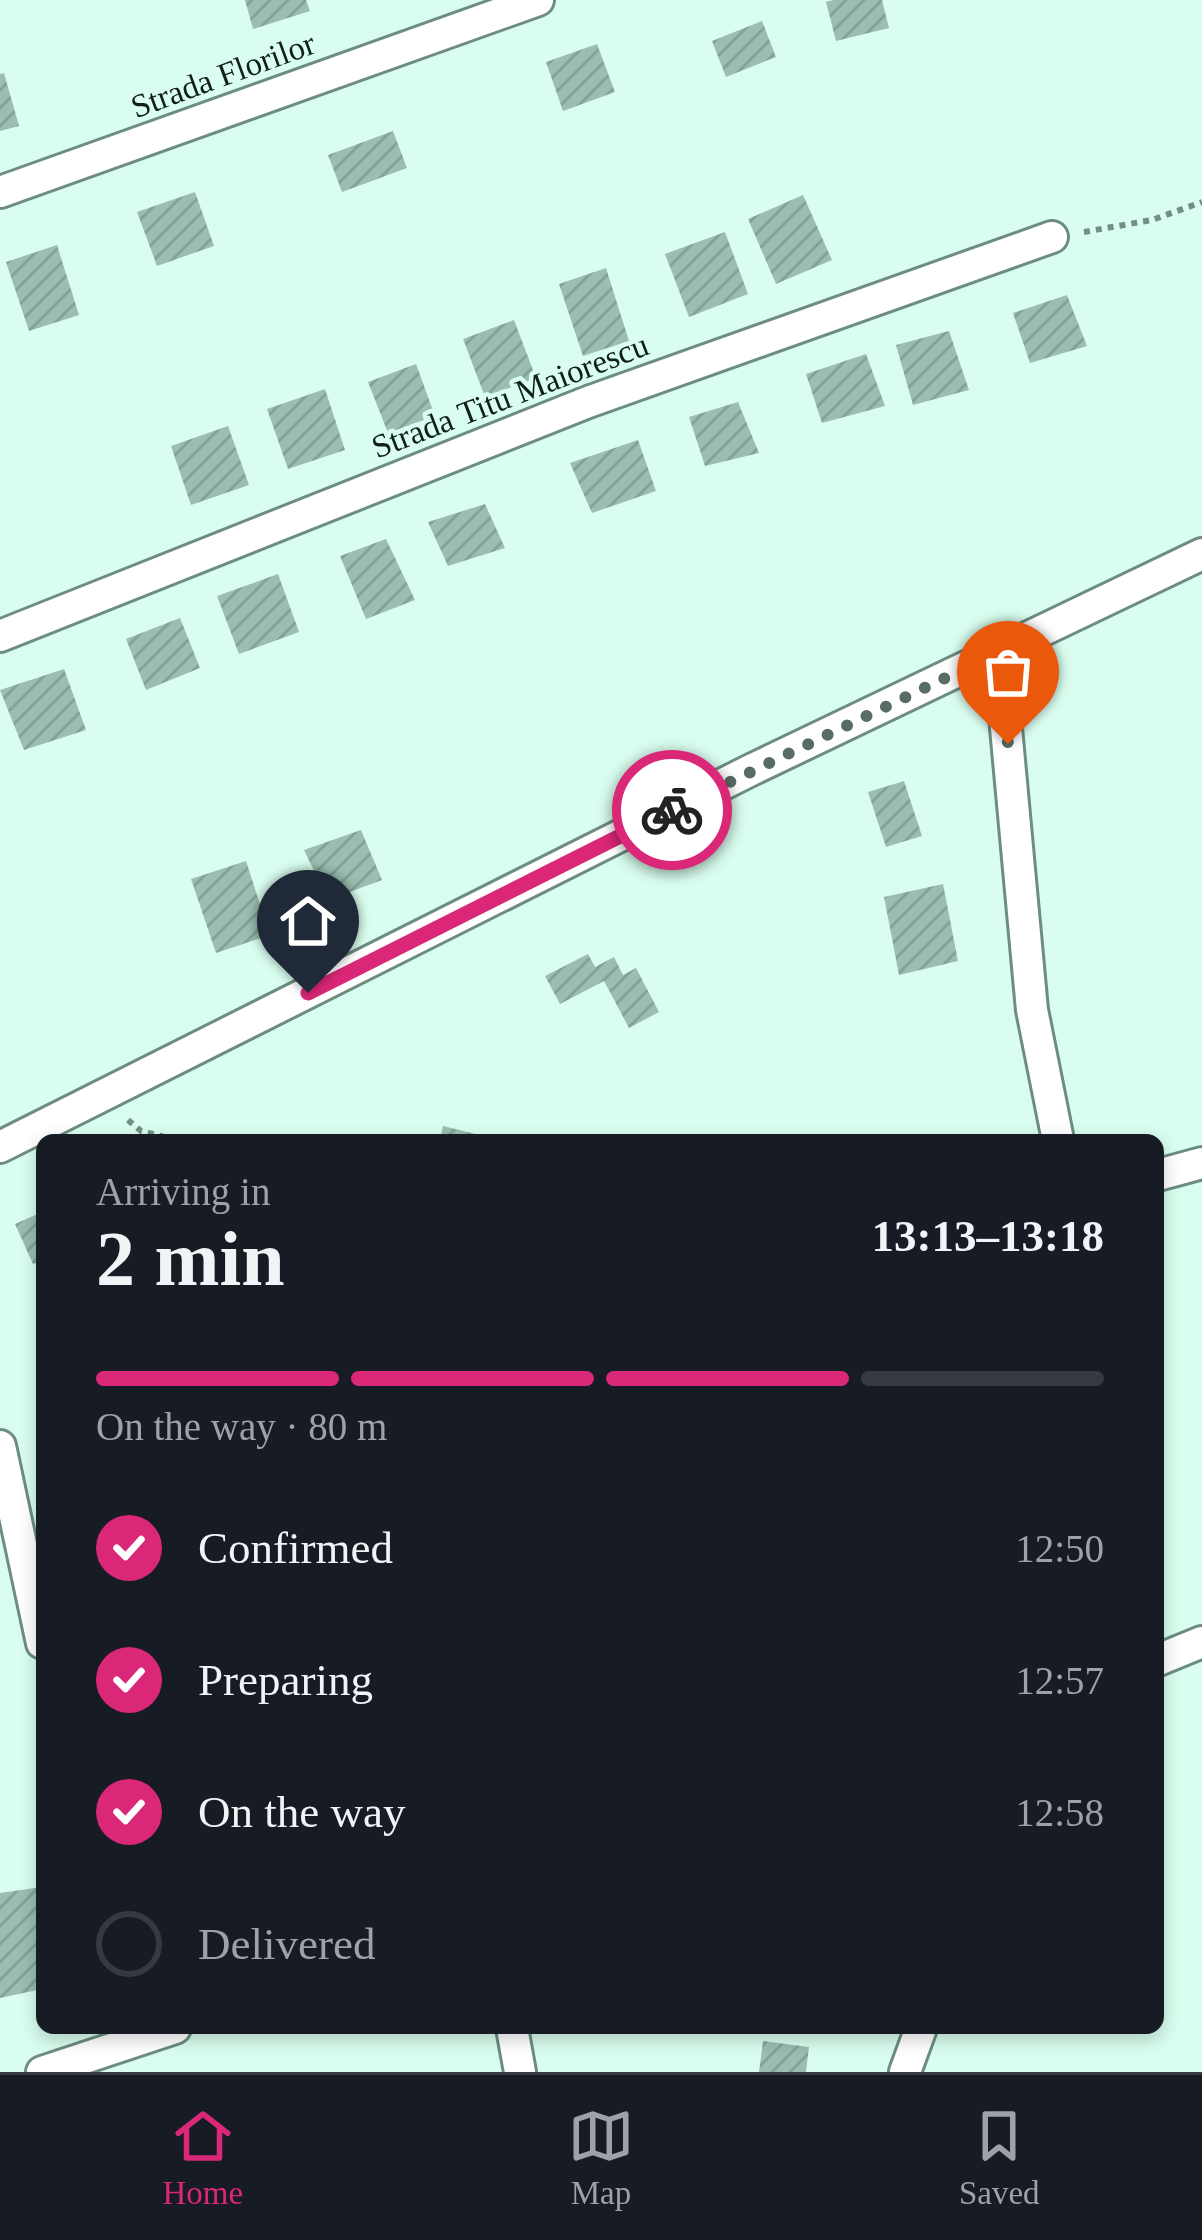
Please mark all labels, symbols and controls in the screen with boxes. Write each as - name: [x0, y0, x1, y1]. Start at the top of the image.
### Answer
- street label: Strada Florilor: [126, 25, 320, 125]
- street label: Strada Titu Maiorescu: [367, 327, 653, 465]
- pin: [957, 621, 1059, 744]
- icon: bag: [975, 639, 1041, 705]
- courier: [612, 750, 732, 870]
- icon: bike: [639, 777, 705, 843]
- pin: [257, 870, 359, 993]
- icon: home: [275, 888, 341, 954]
- text: Arriving in: [96, 1170, 270, 1213]
- text: 13:13–13:18: [872, 1211, 1104, 1261]
- text: 2 min: [96, 1215, 285, 1302]
- text: On the way · 80 m: [96, 1405, 387, 1448]
- icon: check: [96, 1515, 162, 1581]
- text: Confirmed: [198, 1523, 393, 1573]
- text: 12:50: [1015, 1527, 1104, 1570]
- icon: check: [96, 1647, 162, 1713]
- text: Preparing: [198, 1655, 373, 1705]
- text: 12:57: [1015, 1659, 1104, 1702]
- icon: check: [96, 1779, 162, 1845]
- text: On the way: [198, 1787, 405, 1837]
- text: 12:58: [1015, 1791, 1104, 1834]
- text: Delivered: [198, 1919, 375, 1969]
- tab: Home: [162, 2103, 243, 2212]
- tab: Map: [568, 2103, 634, 2212]
- tab: Saved: [959, 2103, 1040, 2212]

